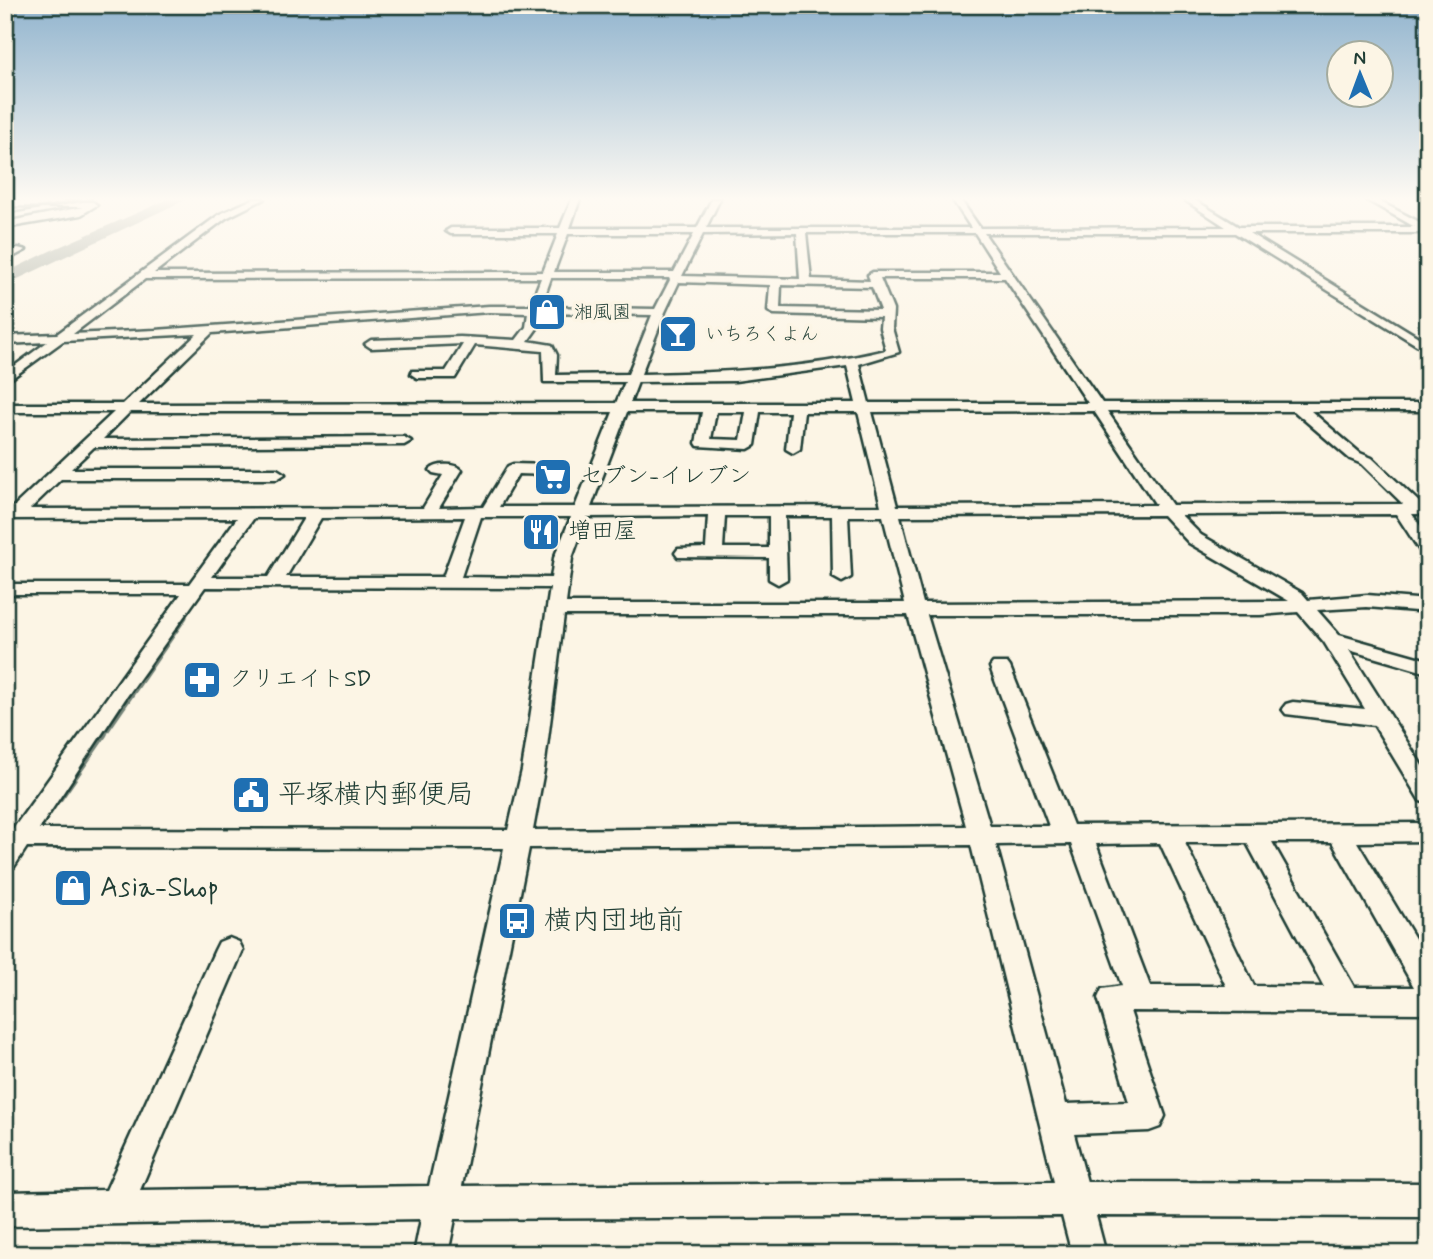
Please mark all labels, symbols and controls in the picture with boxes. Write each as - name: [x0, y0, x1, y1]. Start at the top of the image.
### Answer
- north arrow: [1324, 38, 1394, 108]
- text: N: [1353, 46, 1366, 71]
- shop icon: 湘風園: [526, 291, 568, 333]
- place label: 湘風園: [574, 300, 631, 325]
- bar icon: いちろくよん: [657, 313, 699, 355]
- place label: いちろくよん: [705, 322, 819, 347]
- supermarket icon: セブン-イレブン: [532, 456, 574, 498]
- place label: セブン-イレブン: [580, 462, 751, 492]
- restaurant icon: 増田屋: [520, 511, 562, 553]
- place label: 増田屋: [568, 517, 637, 547]
- pharmacy icon: クリエイトSD: [181, 659, 223, 701]
- place label: クリエイトSD: [229, 665, 372, 695]
- public building icon: 平塚横内郵便局: [230, 774, 272, 816]
- place label: 平塚横内郵便局: [278, 777, 474, 814]
- shop icon: Asia-Shop: [52, 867, 94, 909]
- place label: Asia-Shop: [100, 870, 219, 907]
- bus stop icon: 横内団地前: [496, 900, 538, 942]
- place label: 横内団地前: [544, 903, 684, 940]

